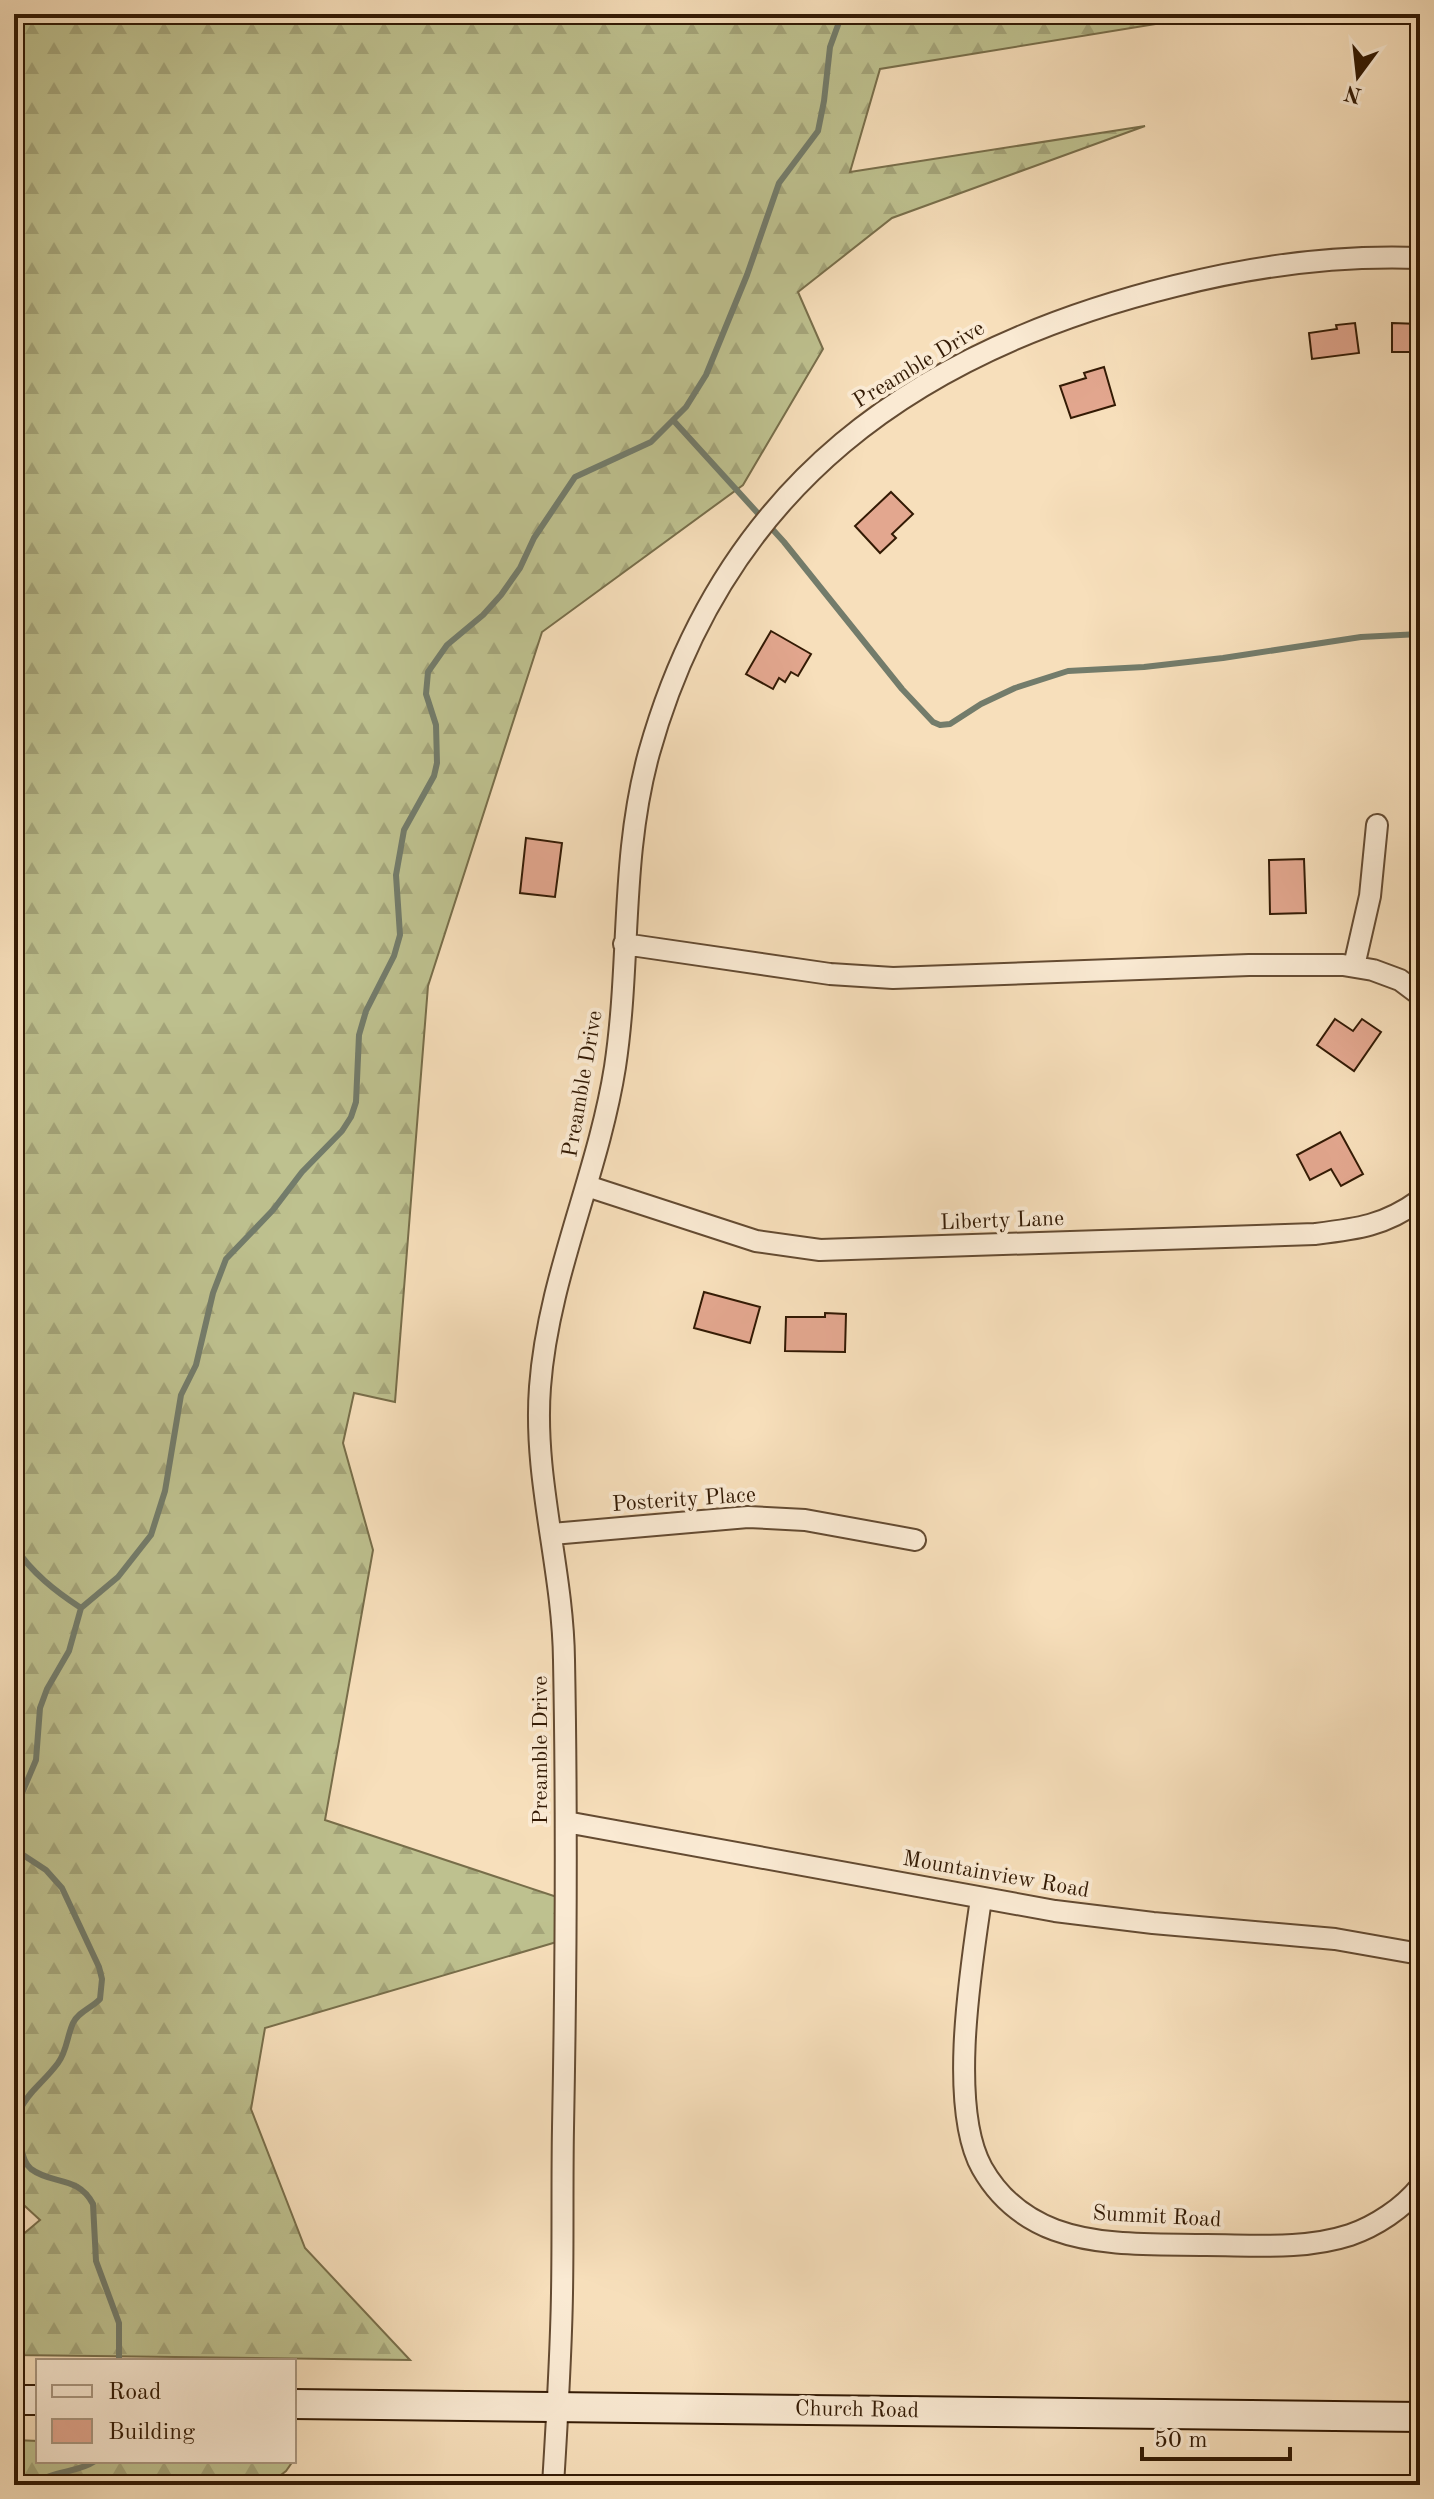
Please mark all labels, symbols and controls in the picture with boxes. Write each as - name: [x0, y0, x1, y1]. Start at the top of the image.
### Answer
- north arrow: [1318, 36, 1398, 116]
- text: N: [1342, 81, 1364, 106]
- street label: Preamble Drive: [850, 317, 988, 413]
- street label: Preamble Drive: [559, 1009, 607, 1159]
- street label: Liberty Lane: [940, 1208, 1064, 1234]
- street label: Posterity Place: [611, 1484, 757, 1516]
- street label: Preamble Drive: [530, 1676, 552, 1824]
- street label: Mountainview Road: [901, 1848, 1091, 1902]
- street label: Summit Road: [1092, 2203, 1222, 2231]
- legend: [36, 2359, 296, 2463]
- text: Road: [108, 2381, 161, 2405]
- street label: Church Road: [795, 2398, 919, 2422]
- scale bar: [1142, 2411, 1290, 2461]
- text: Building: [108, 2421, 195, 2445]
- text: 50 m: [1154, 2429, 1208, 2453]

